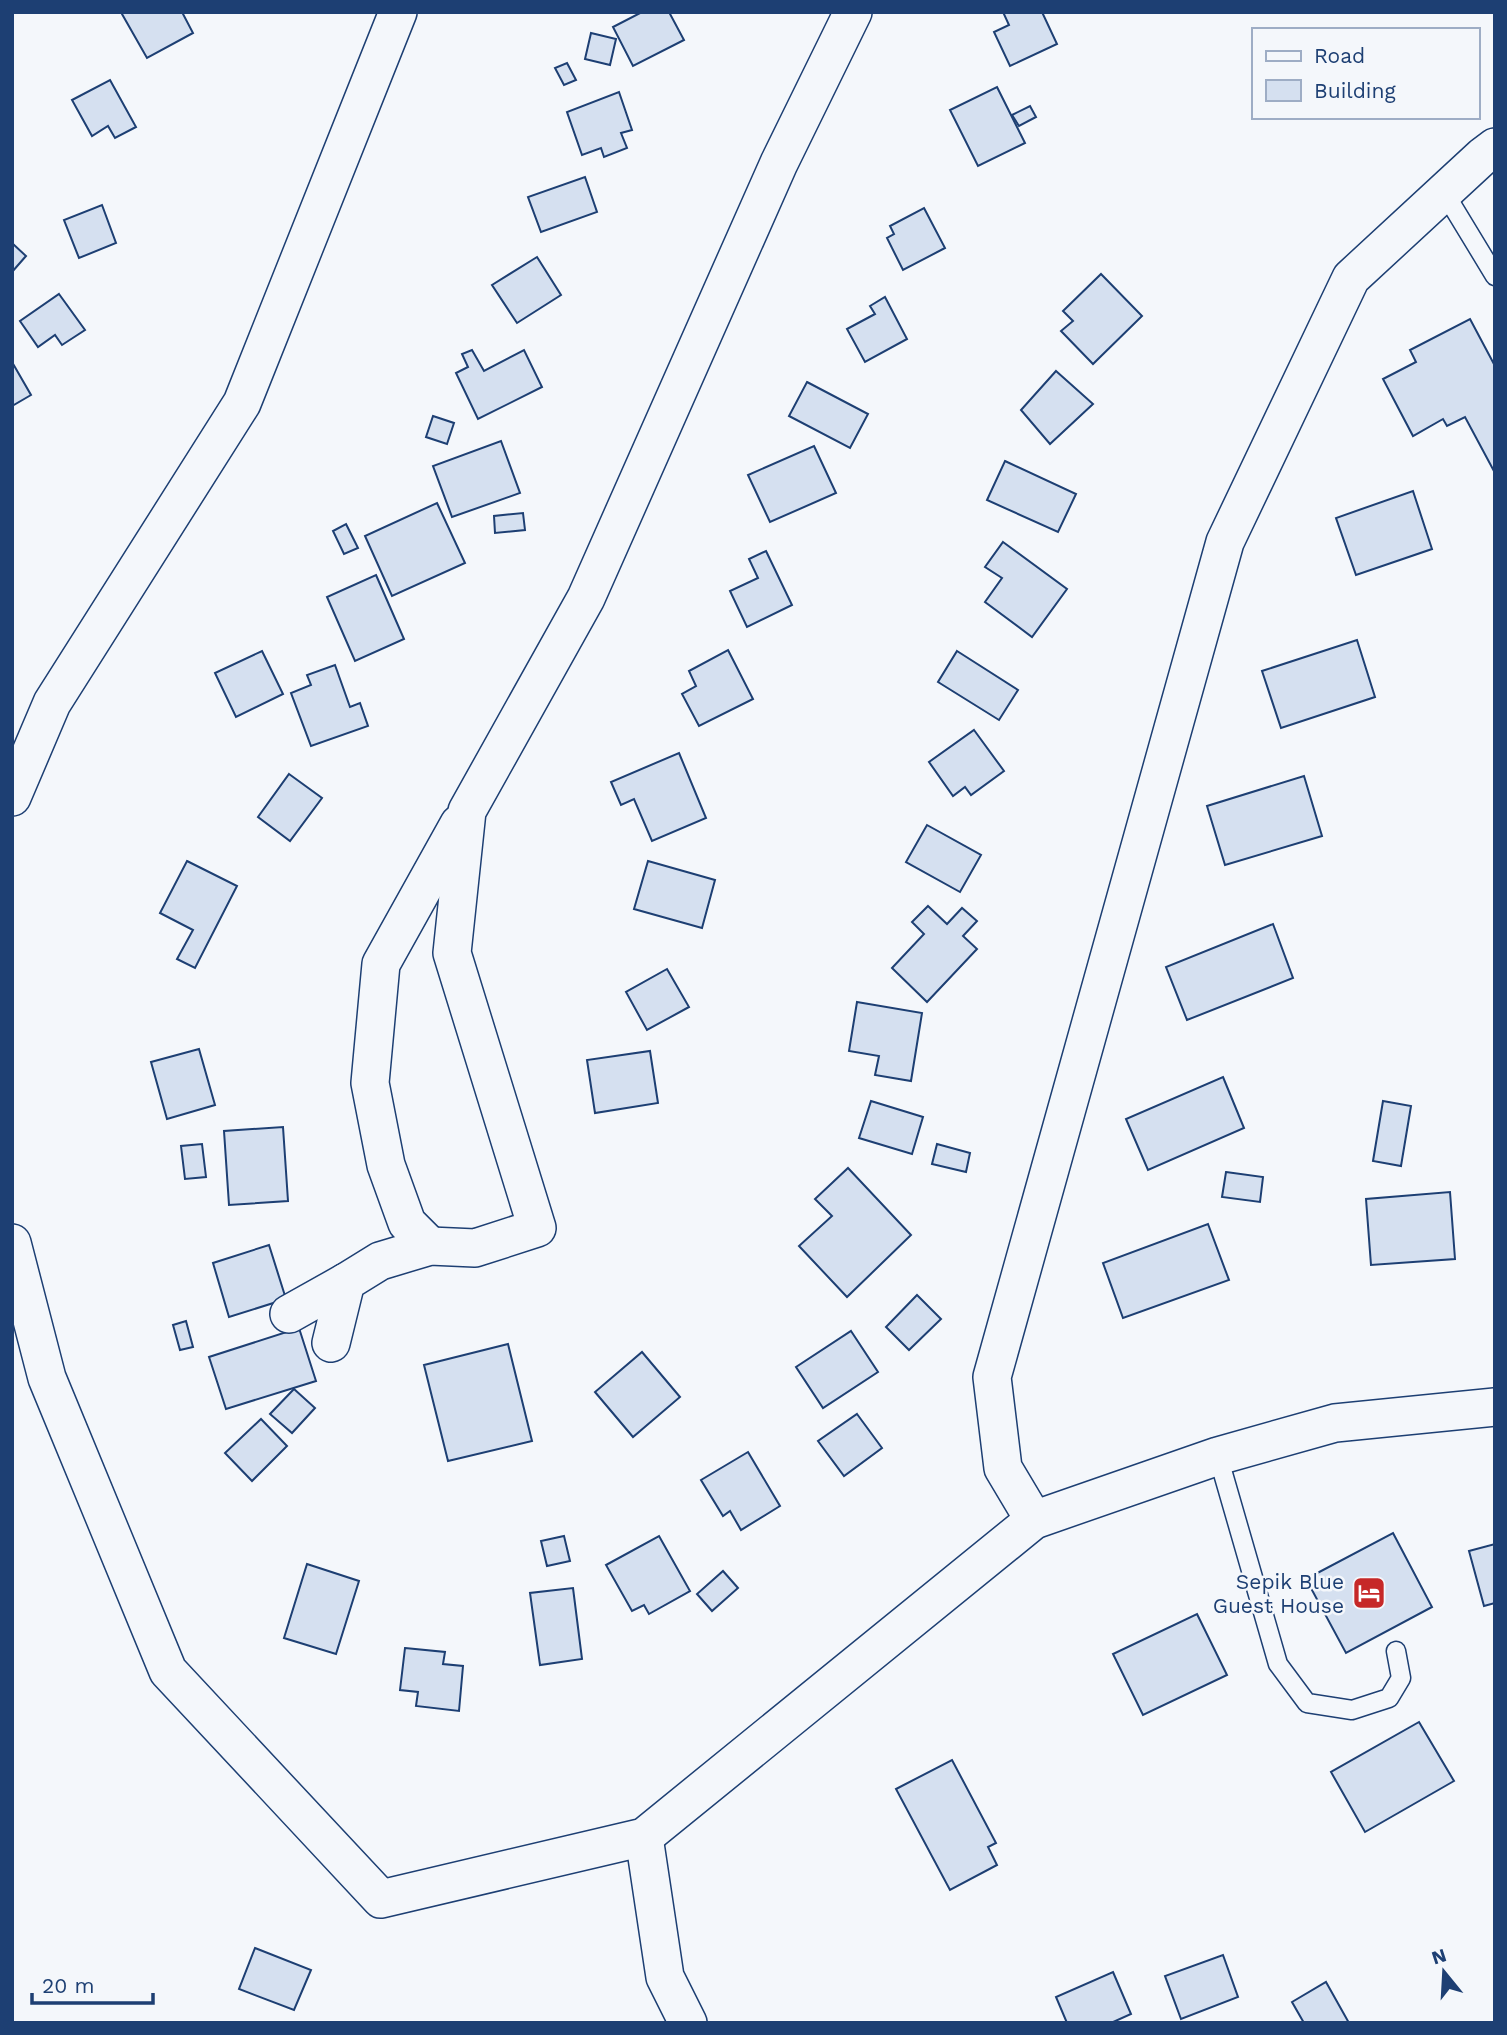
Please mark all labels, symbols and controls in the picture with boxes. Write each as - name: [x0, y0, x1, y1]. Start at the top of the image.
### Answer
- legend: [1252, 28, 1479, 119]
- text: Road: [1314, 43, 1365, 68]
- text: Building: [1314, 78, 1396, 103]
- place label: Sepik Blue Guest House: [1213, 1569, 1344, 1618]
- hotel icon: Sepik Blue Guest House: [1350, 1574, 1388, 1612]
- north arrow: [1409, 1937, 1479, 2007]
- text: N: [1429, 1943, 1449, 1969]
- scale bar: [32, 1962, 152, 2006]
- text: 20 m: [42, 1973, 94, 1998]

